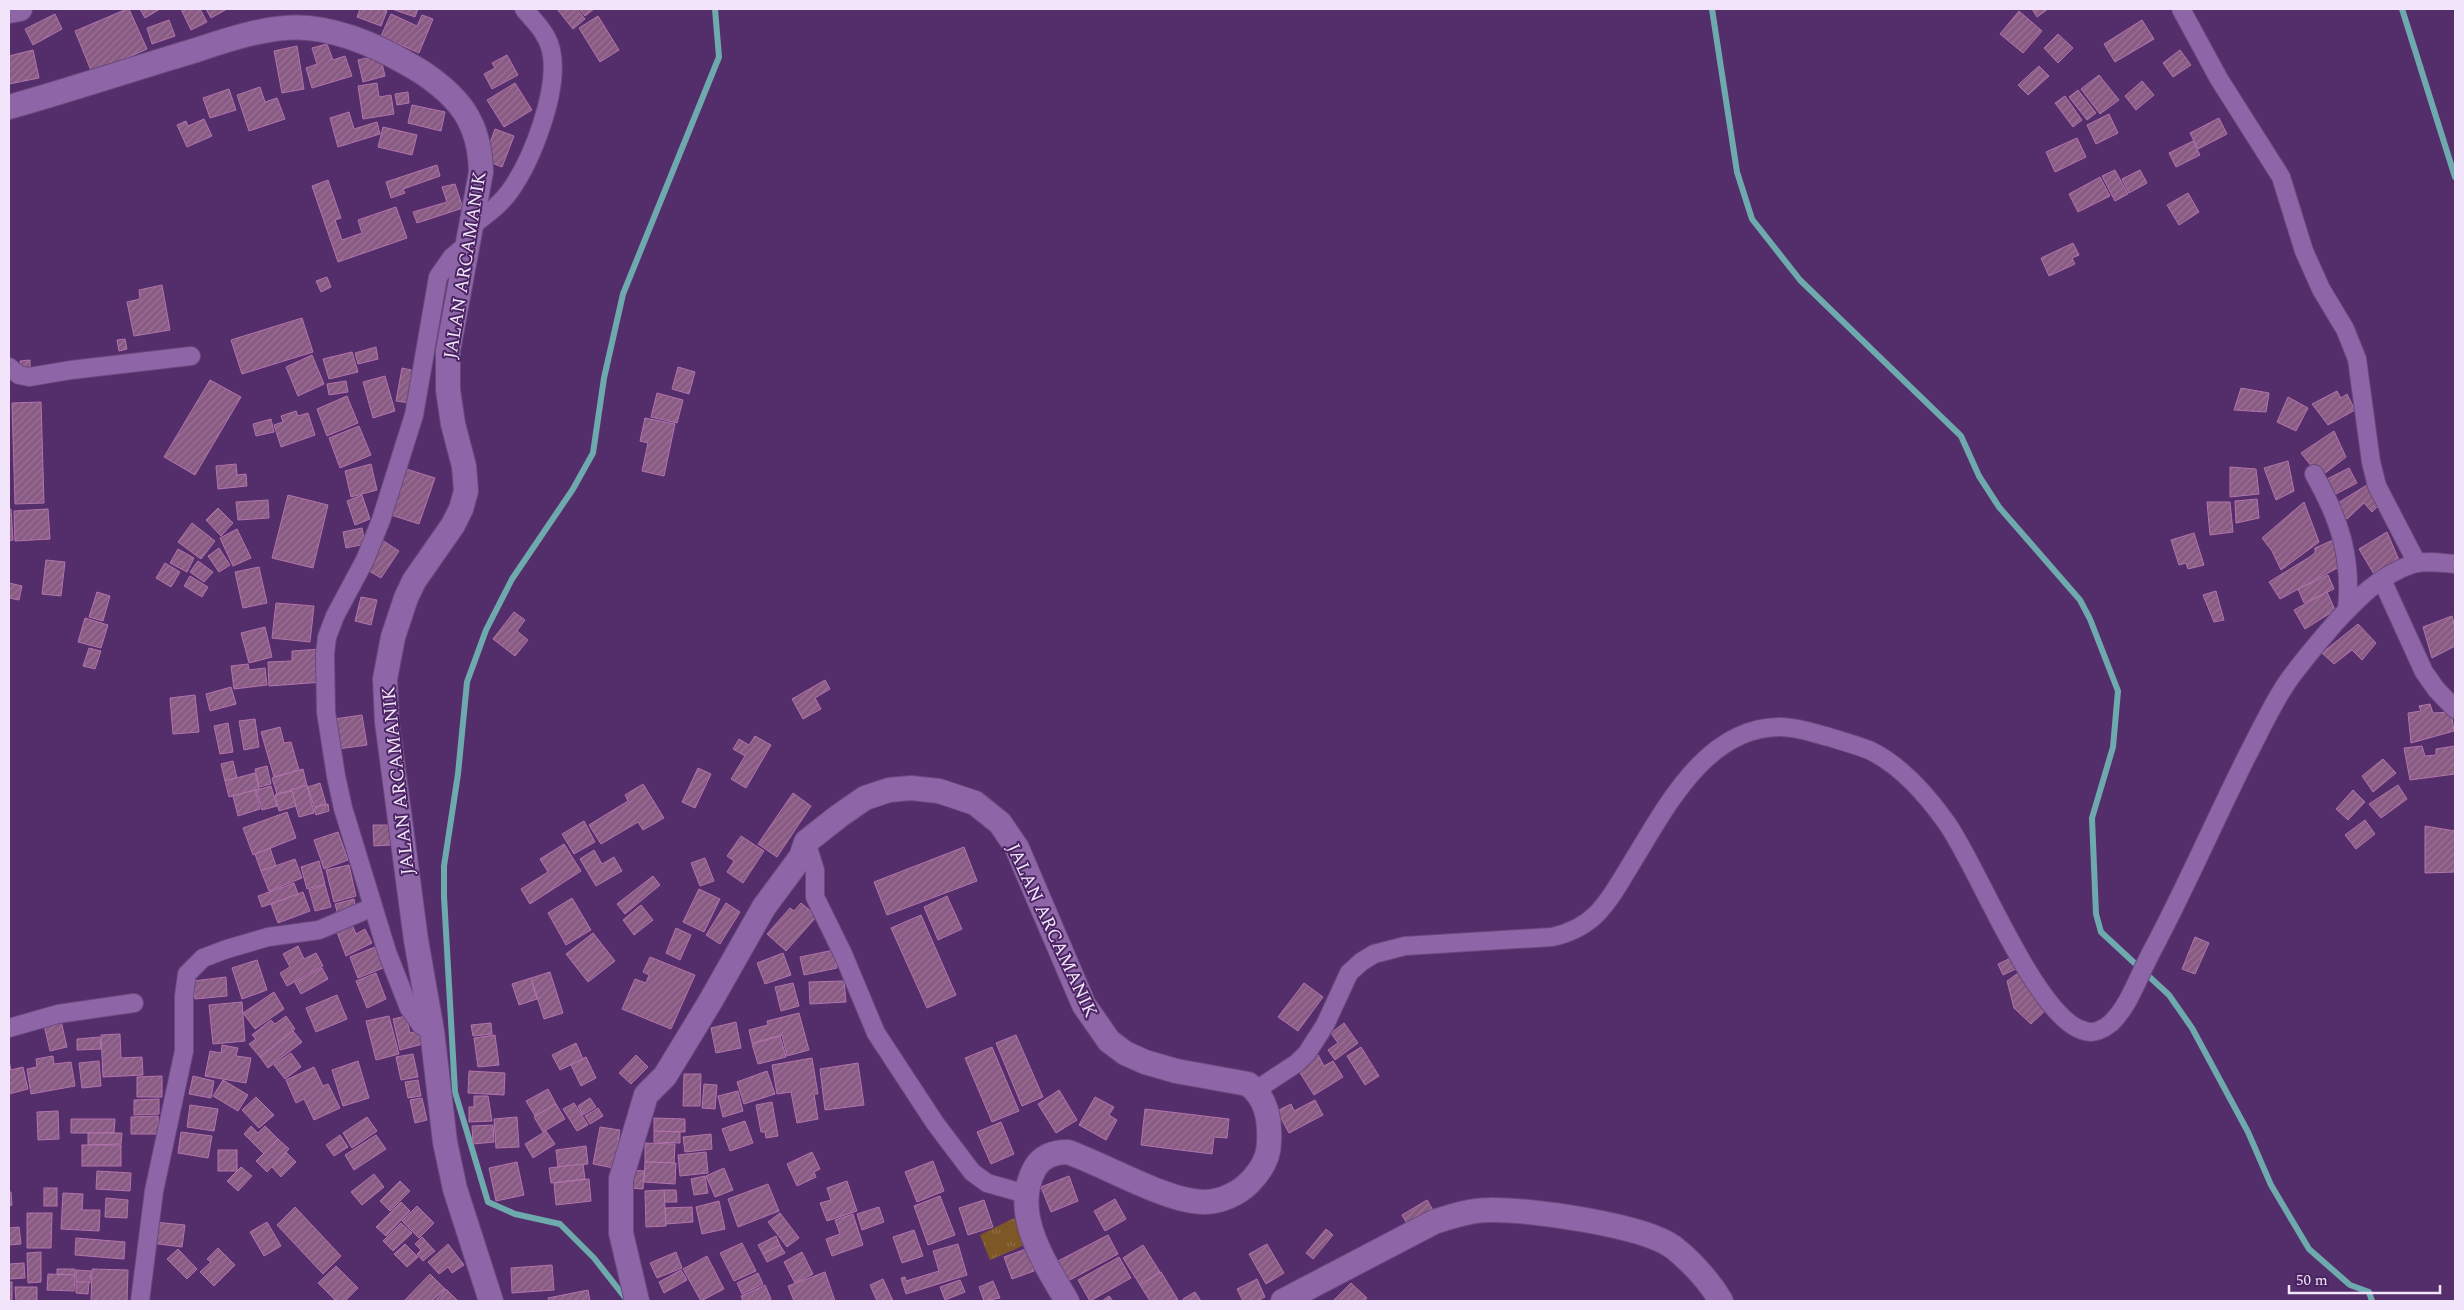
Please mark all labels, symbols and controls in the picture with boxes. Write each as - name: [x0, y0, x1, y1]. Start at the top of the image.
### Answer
- street label: JALAN ARCAMANIK: [436, 169, 495, 361]
- street label: JALAN ARCAMANIK: [374, 685, 423, 877]
- street label: JALAN ARCAMANIK: [998, 839, 1105, 1023]
- scale bar: [2289, 1262, 2440, 1294]
- text: 50 m: [2296, 1269, 2328, 1292]

